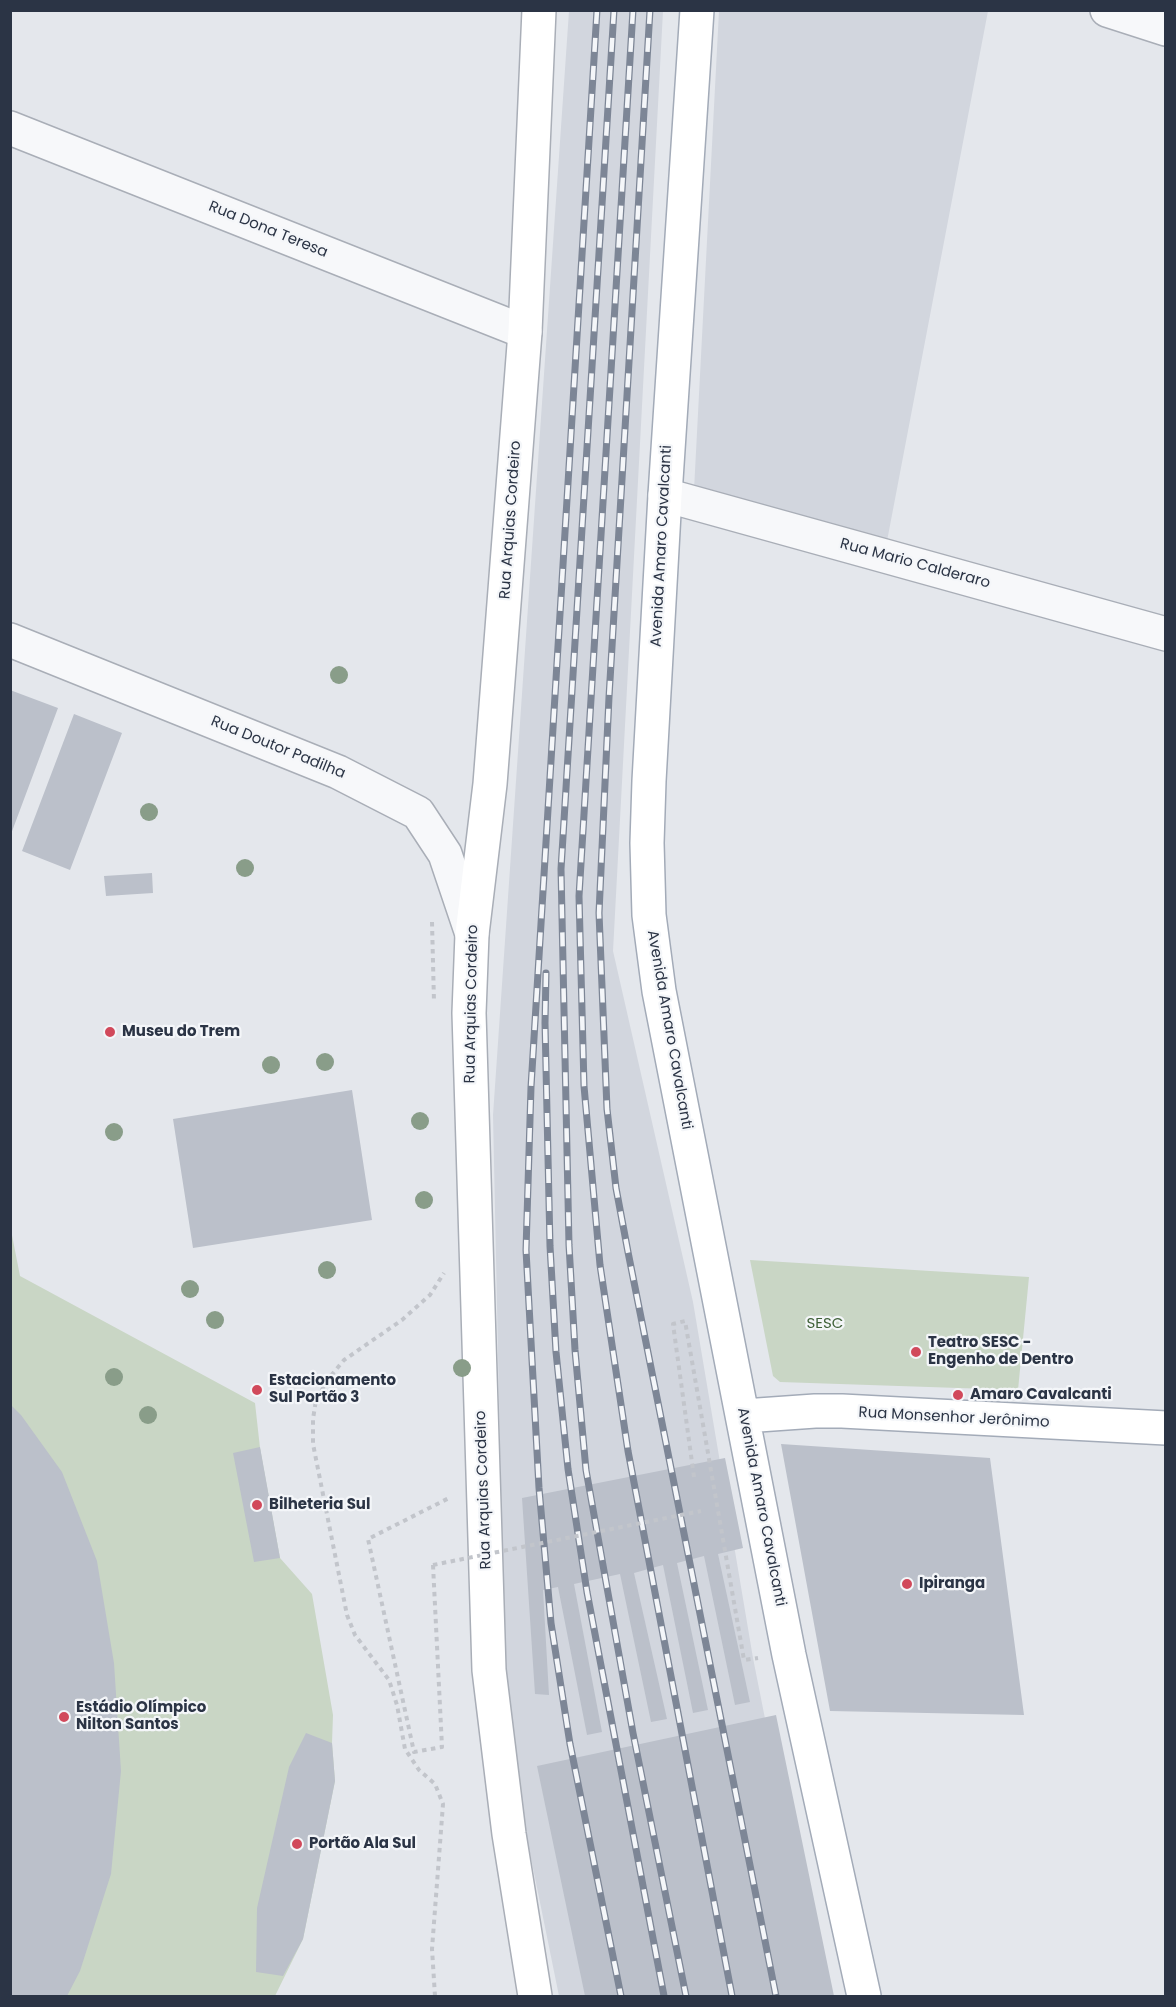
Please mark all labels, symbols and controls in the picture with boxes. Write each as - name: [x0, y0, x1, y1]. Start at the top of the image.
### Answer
- street label: Rua Dona Teresa: [206, 198, 330, 262]
- street label: Rua Arquias Cordeiro: [496, 440, 526, 600]
- street label: Avenida Amaro Cavalcanti: [648, 445, 676, 647]
- street label: Rua Mario Calderaro: [838, 535, 992, 593]
- street label: Rua Doutor Padilha: [208, 713, 348, 783]
- street label: Rua Arquias Cordeiro: [462, 924, 482, 1084]
- street label: Avenida Amaro Cavalcanti: [643, 929, 695, 1131]
- place label: Museu do Trem: [122, 1023, 240, 1041]
- marker: Museu do Trem: [103, 1025, 117, 1039]
- park label: SESC: [807, 1315, 843, 1333]
- place label: Teatro SESC - Engenho de Dentro: [928, 1334, 1074, 1369]
- marker: Teatro SESC - Engenho de Dentro: [909, 1345, 923, 1359]
- place label: Estacionamento Sul Portão 3: [269, 1372, 396, 1407]
- marker: Estacionamento Sul Portão 3: [250, 1383, 264, 1397]
- place label: Amaro Cavalcanti: [970, 1386, 1112, 1404]
- marker: Amaro Cavalcanti: [951, 1388, 965, 1402]
- street label: Rua Monsenhor Jerônimo: [858, 1404, 1050, 1432]
- street label: Avenida Amaro Cavalcanti: [733, 1406, 789, 1608]
- street label: Rua Arquias Cordeiro: [472, 1410, 496, 1570]
- place label: Bilheteria Sul: [269, 1496, 370, 1514]
- marker: Bilheteria Sul: [250, 1498, 264, 1512]
- place label: Ipiranga: [919, 1575, 985, 1593]
- marker: Ipiranga: [900, 1577, 914, 1591]
- place label: Estádio Olímpico Nilton Santos: [76, 1699, 206, 1734]
- marker: Estádio Olímpico Nilton Santos: [57, 1710, 71, 1724]
- place label: Portão Ala Sul: [309, 1835, 416, 1853]
- marker: Portão Ala Sul: [290, 1837, 304, 1851]

